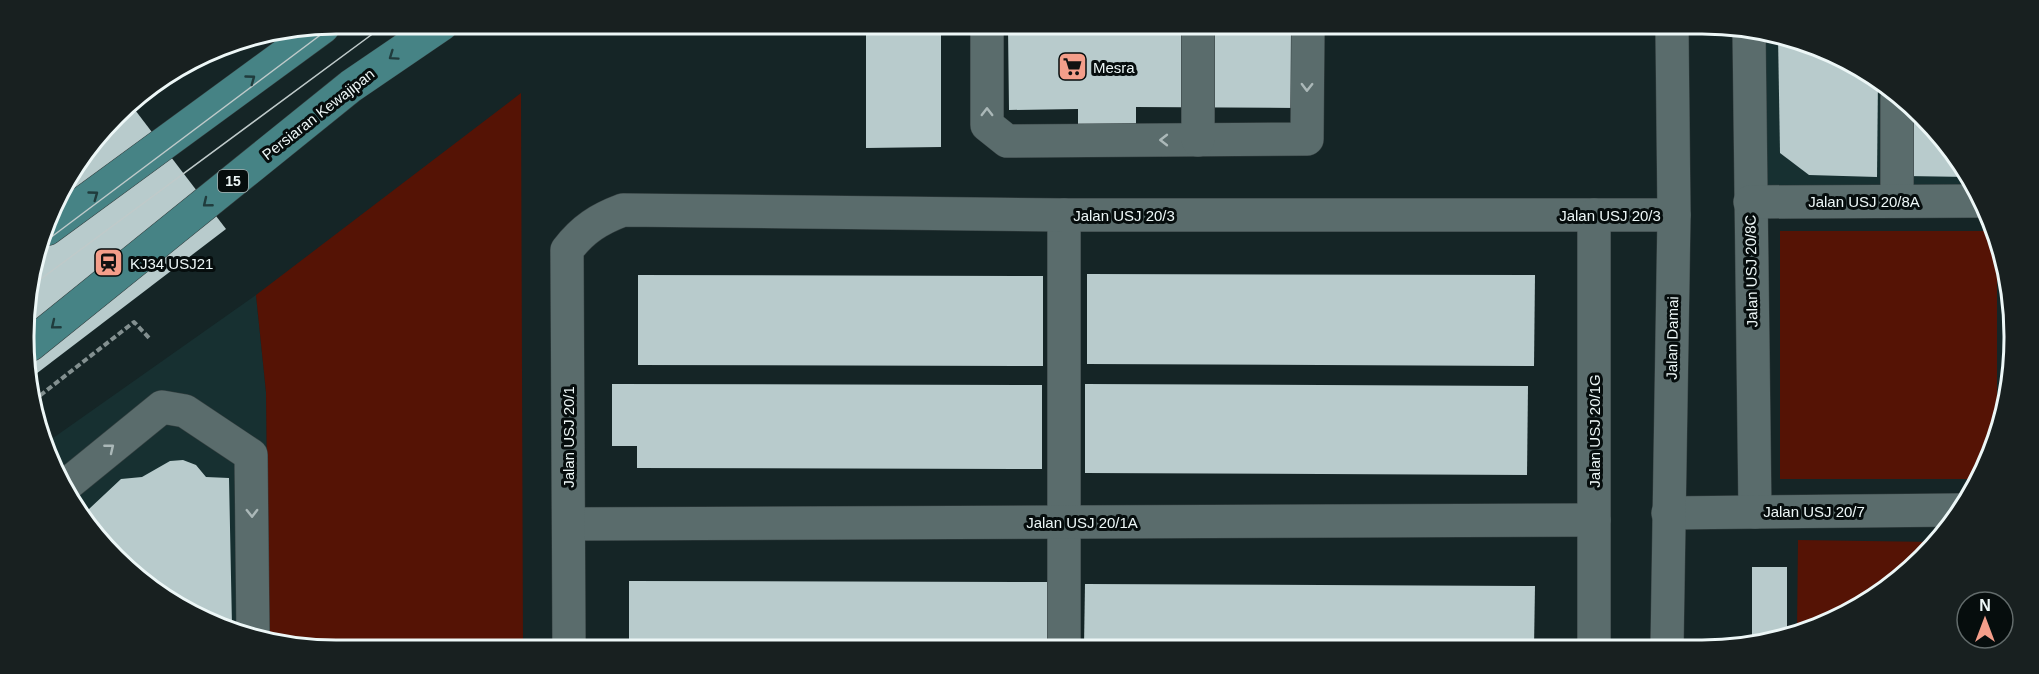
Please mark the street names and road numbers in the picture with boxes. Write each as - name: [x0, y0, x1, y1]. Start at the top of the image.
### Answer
- street label: Persiaran Kewajipan: [259, 65, 377, 163]
- road number: 15: [218, 170, 248, 192]
- street label: Jalan USJ 20/8A: [1808, 193, 1920, 210]
- street label: Jalan USJ 20/3: [1073, 207, 1175, 224]
- street label: Jalan USJ 20/3: [1559, 207, 1661, 224]
- street label: Jalan USJ 20/8C: [1742, 214, 1760, 327]
- street label: Jalan Damai: [1663, 296, 1681, 380]
- street label: Jalan USJ 20/1G: [1586, 374, 1603, 488]
- street label: Jalan USJ 20/1: [560, 386, 577, 488]
- street label: Jalan USJ 20/7: [1763, 503, 1865, 520]
- street label: Jalan USJ 20/1A: [1026, 514, 1138, 531]

